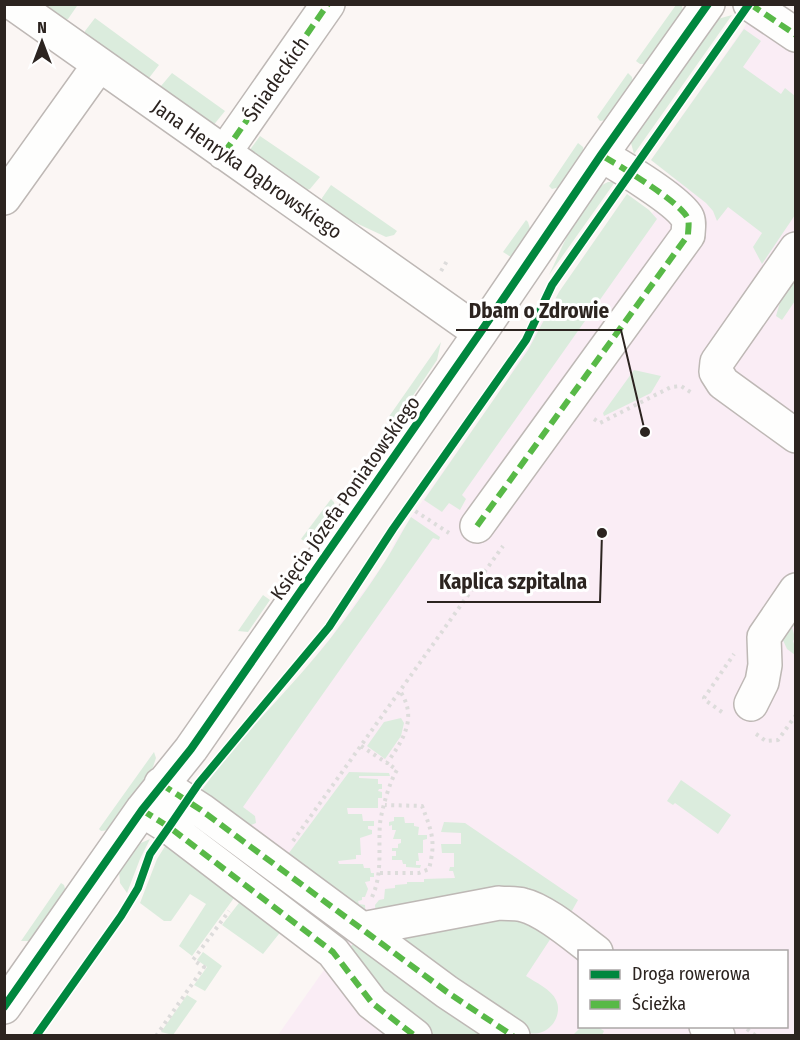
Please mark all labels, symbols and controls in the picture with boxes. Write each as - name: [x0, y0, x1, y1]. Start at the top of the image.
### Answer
- north arrow: [12, 12, 72, 72]
- text: N: [37, 18, 47, 37]
- street label: Śniadeckich: [238, 32, 314, 126]
- street label: Jana Henryka Dąbrowskiego: [147, 94, 347, 244]
- callout: Dbam o Zdrowie: [456, 291, 621, 330]
- text: Dbam o Zdrowie: [469, 298, 609, 324]
- street label: Księcia Józefa Poniatowskiego: [265, 391, 425, 605]
- callout: Kaplica szpitalna: [427, 563, 600, 602]
- text: Kaplica szpitalna: [439, 569, 587, 595]
- legend: [578, 950, 788, 1028]
- text: Droga rowerowa: [632, 963, 751, 985]
- text: Ścieżka: [632, 993, 686, 1015]

